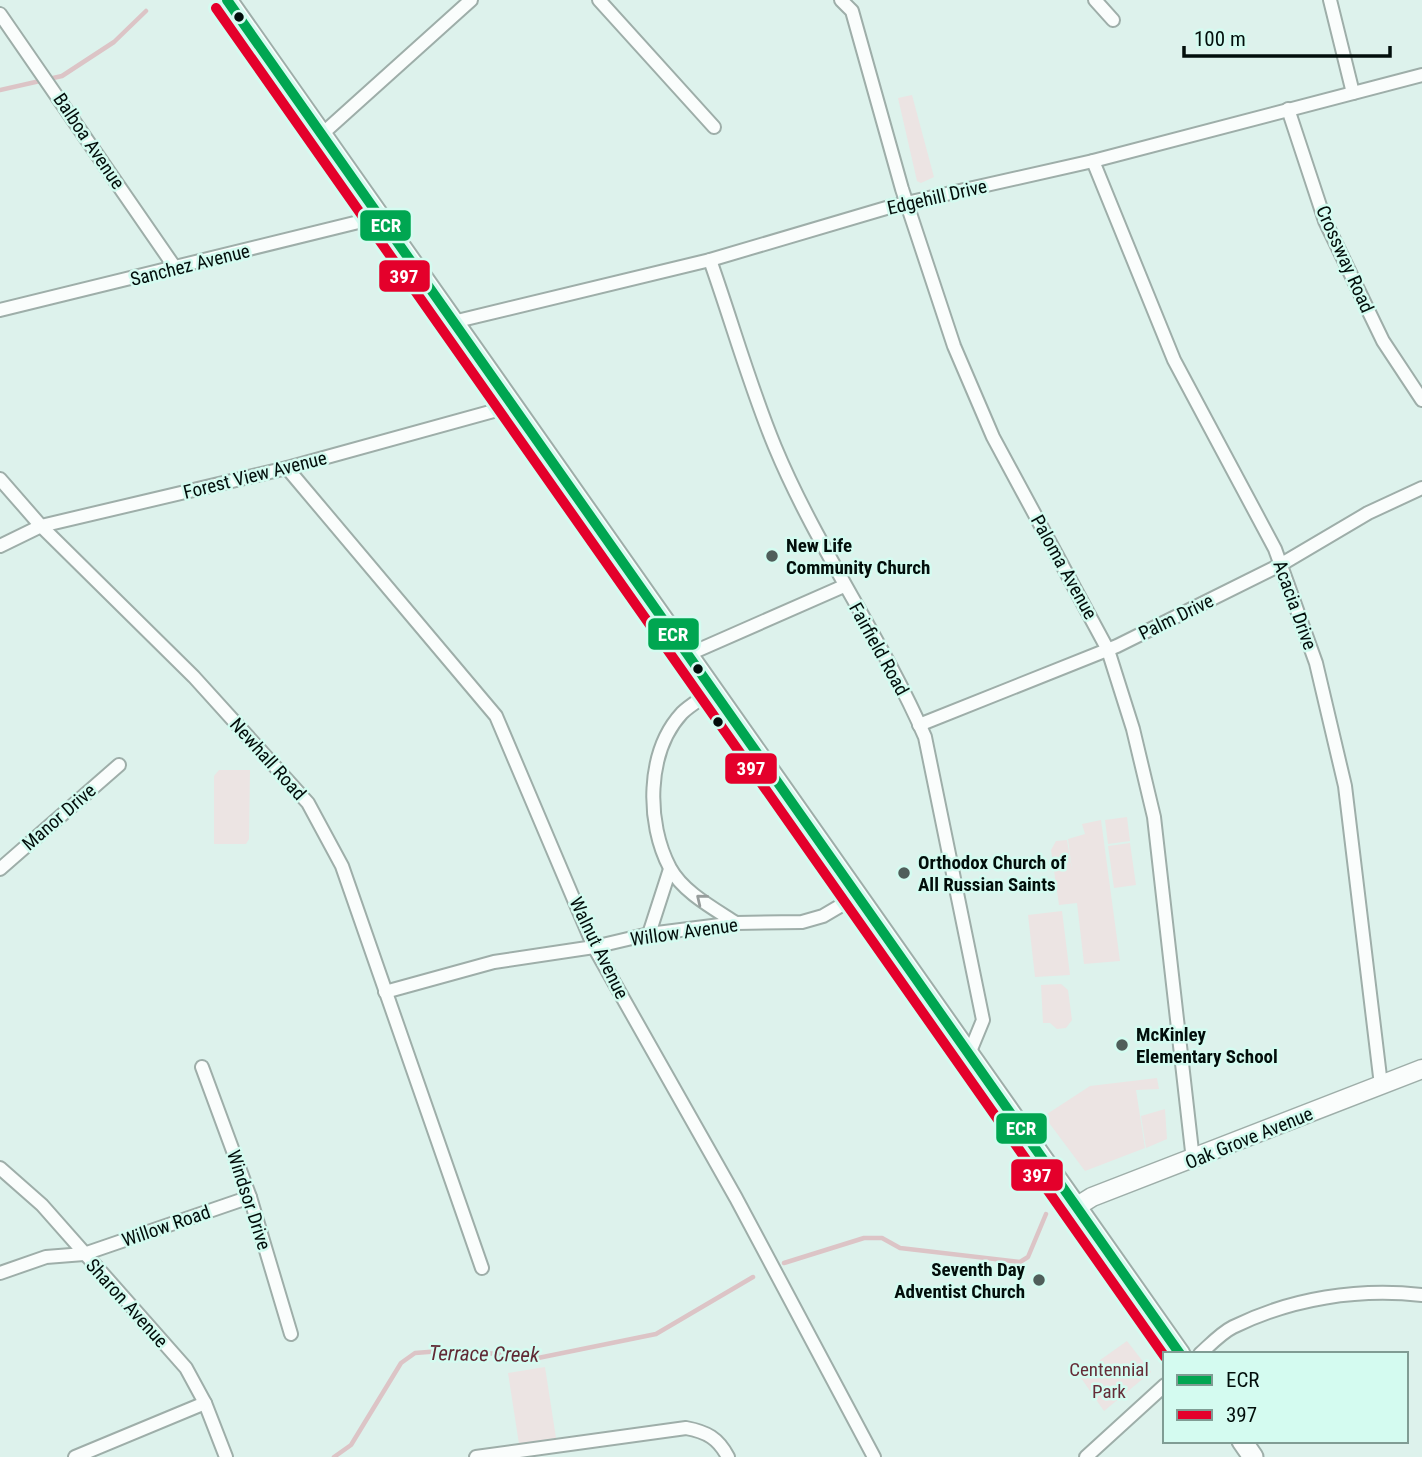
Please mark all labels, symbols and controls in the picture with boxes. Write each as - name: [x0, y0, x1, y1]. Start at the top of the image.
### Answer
- unlabelled marker: [232, 10, 246, 24]
- scale bar: [1184, 14, 1390, 58]
- text: 100 m: [1194, 27, 1246, 51]
- street label: Balboa Avenue: [48, 89, 130, 193]
- street label: Edgehill Drive: [885, 174, 989, 220]
- street label: Crossway Road: [1311, 202, 1379, 316]
- line badge: ECR: [359, 209, 412, 242]
- text: ECR: [371, 214, 402, 237]
- street label: Sanchez Avenue: [128, 239, 252, 291]
- line badge: 397: [378, 259, 431, 293]
- text: 397: [390, 265, 418, 288]
- street label: Forest View Avenue: [181, 446, 329, 504]
- street label: Paloma Avenue: [1026, 511, 1102, 623]
- place label: New Life Community Church: [786, 534, 930, 579]
- marker: New Life Community Church: [764, 548, 780, 564]
- street label: Acacia Drive: [1268, 557, 1322, 653]
- street label: Palm Drive: [1135, 589, 1217, 645]
- street label: Fairfield Road: [844, 599, 914, 699]
- line badge: ECR: [647, 617, 700, 651]
- text: ECR: [658, 623, 689, 646]
- unlabelled marker: [691, 662, 705, 676]
- street label: Newhall Road: [225, 713, 311, 805]
- unlabelled marker: [711, 715, 725, 729]
- line badge: 397: [724, 752, 778, 785]
- text: 397: [737, 757, 765, 780]
- street label: Manor Drive: [17, 779, 101, 855]
- place label: Orthodox Church of All Russian Saints: [918, 851, 1067, 896]
- marker: Orthodox Church of All Russian Saints: [896, 865, 912, 881]
- street label: Walnut Avenue: [564, 893, 634, 1003]
- one-way arrow: [696, 895, 709, 907]
- street label: Willow Avenue: [629, 913, 739, 951]
- place label: McKinley Elementary School: [1136, 1023, 1278, 1068]
- marker: McKinley Elementary School: [1114, 1037, 1130, 1053]
- street label: Oak Grove Avenue: [1182, 1102, 1316, 1174]
- line badge: ECR: [995, 1112, 1048, 1145]
- text: ECR: [1006, 1117, 1037, 1140]
- street label: Windsor Drive: [222, 1147, 276, 1253]
- line badge: 397: [1010, 1158, 1064, 1192]
- text: 397: [1023, 1164, 1051, 1187]
- street label: Willow Road: [119, 1200, 213, 1252]
- street label: Sharon Avenue: [81, 1254, 173, 1352]
- place label: Seventh Day Adventist Church: [894, 1258, 1026, 1303]
- marker: Seventh Day Adventist Church: [1031, 1272, 1047, 1288]
- water label: Terrace Creek: [429, 1341, 540, 1367]
- legend: [1163, 1352, 1408, 1443]
- park label: Centennial Park: [1069, 1358, 1149, 1403]
- text: ECR: [1226, 1368, 1260, 1392]
- text: 397: [1226, 1403, 1257, 1427]

